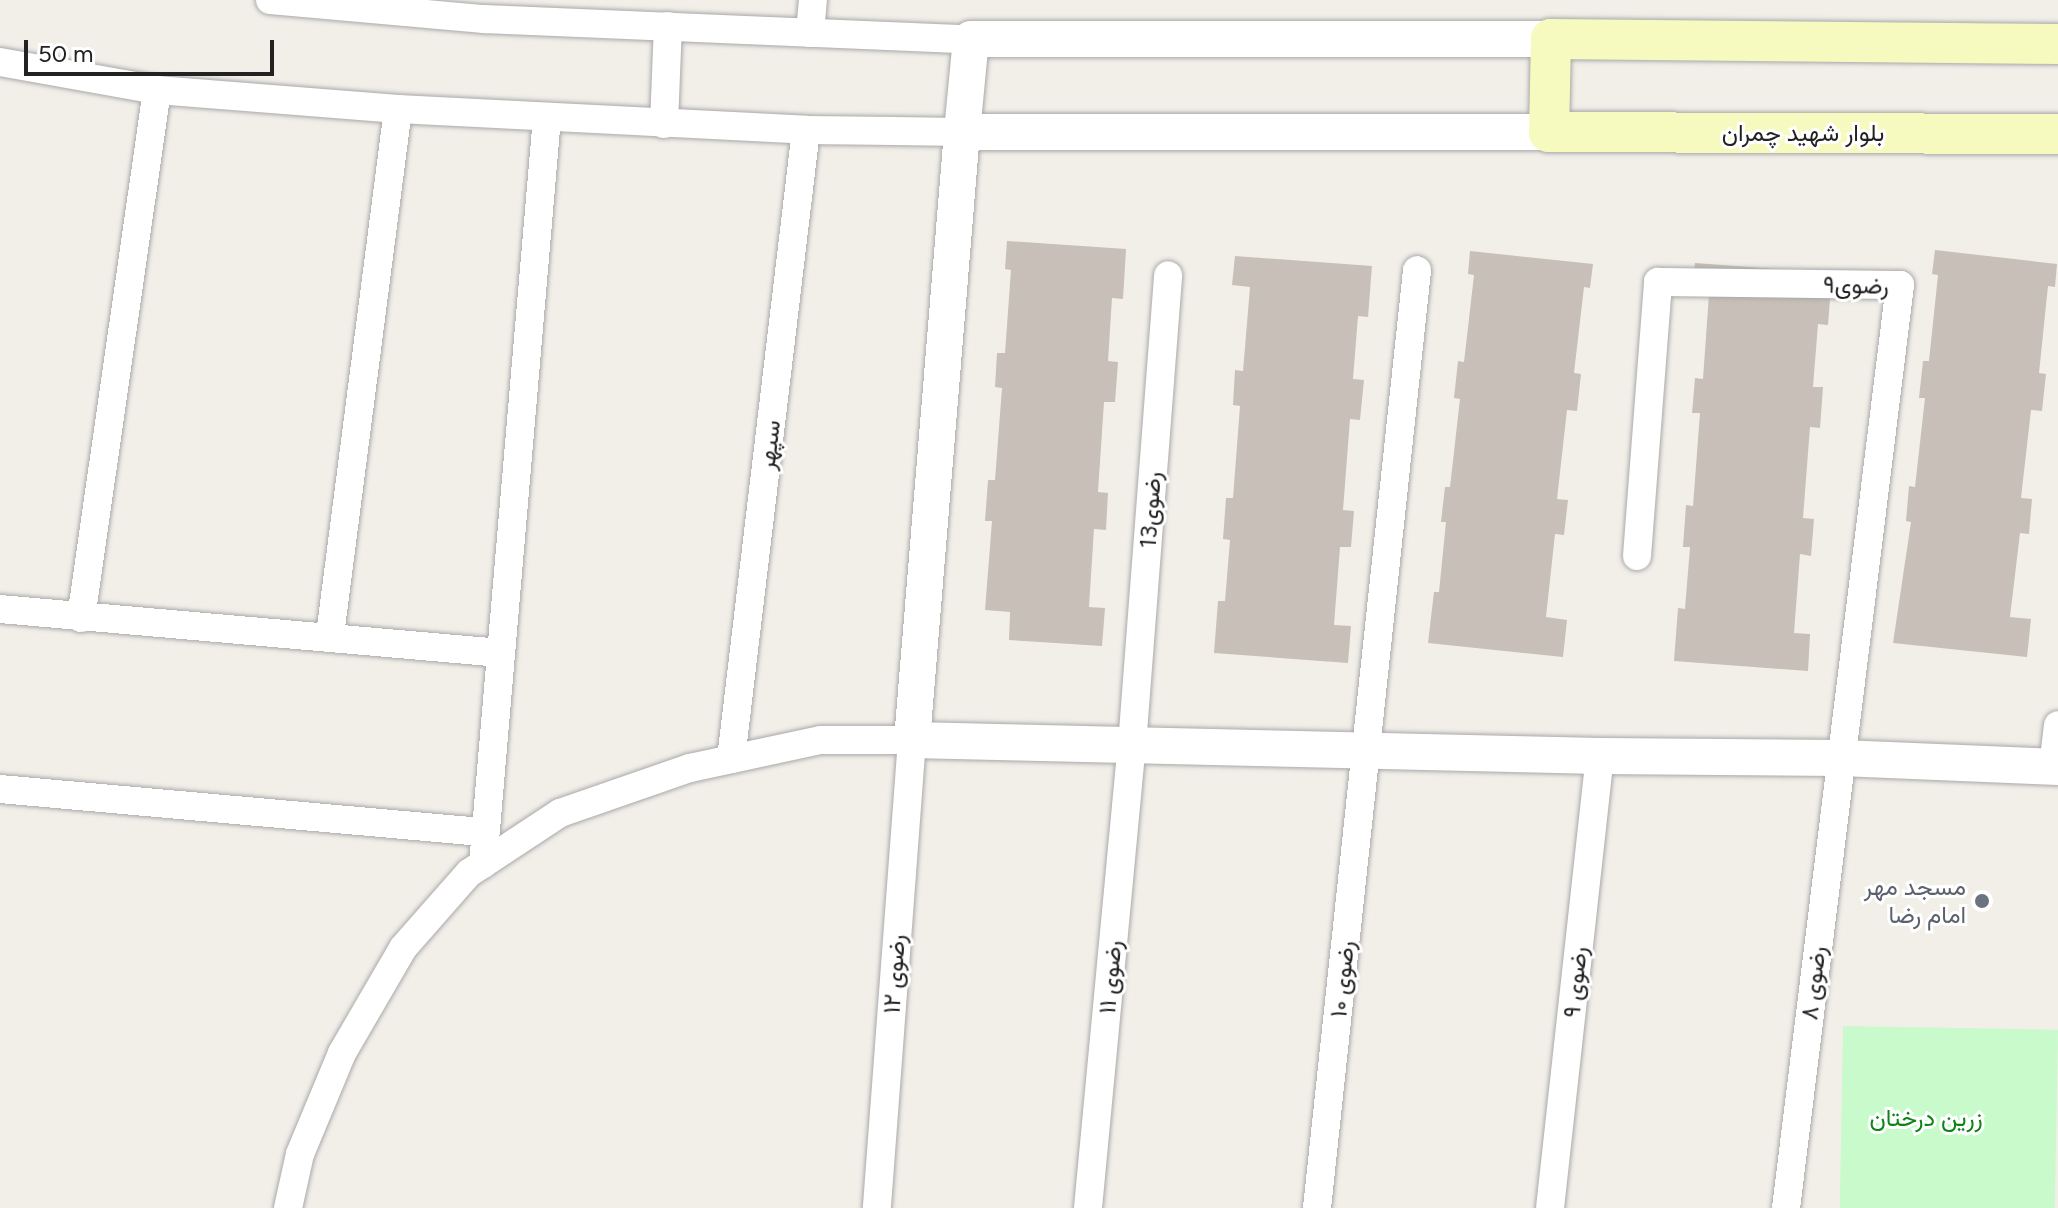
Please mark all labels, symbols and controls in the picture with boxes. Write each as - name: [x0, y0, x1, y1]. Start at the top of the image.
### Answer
- scale bar: [28, 24, 278, 74]
- text: 50 m: [38, 39, 94, 68]
- street label: بلوار شهید چمران: [1722, 119, 1884, 147]
- street label: رضوی۹: [1823, 270, 1889, 300]
- street label: سپهر: [752, 418, 786, 472]
- street label: رضوی13: [1133, 471, 1167, 549]
- place label: مسجد مهر امام رضا: [1864, 873, 1966, 929]
- marker: مسجد مهر امام رضا: [1973, 892, 1991, 910]
- street label: رضوی ۱۲: [877, 933, 911, 1015]
- street label: رضوی ۱۱: [1092, 939, 1128, 1015]
- street label: رضوی ۱۰: [1324, 939, 1360, 1019]
- street label: رضوی ۸: [1794, 944, 1832, 1022]
- street label: رضوی ۹: [1557, 945, 1593, 1019]
- park label: زرین درختان: [1869, 1104, 1983, 1132]

